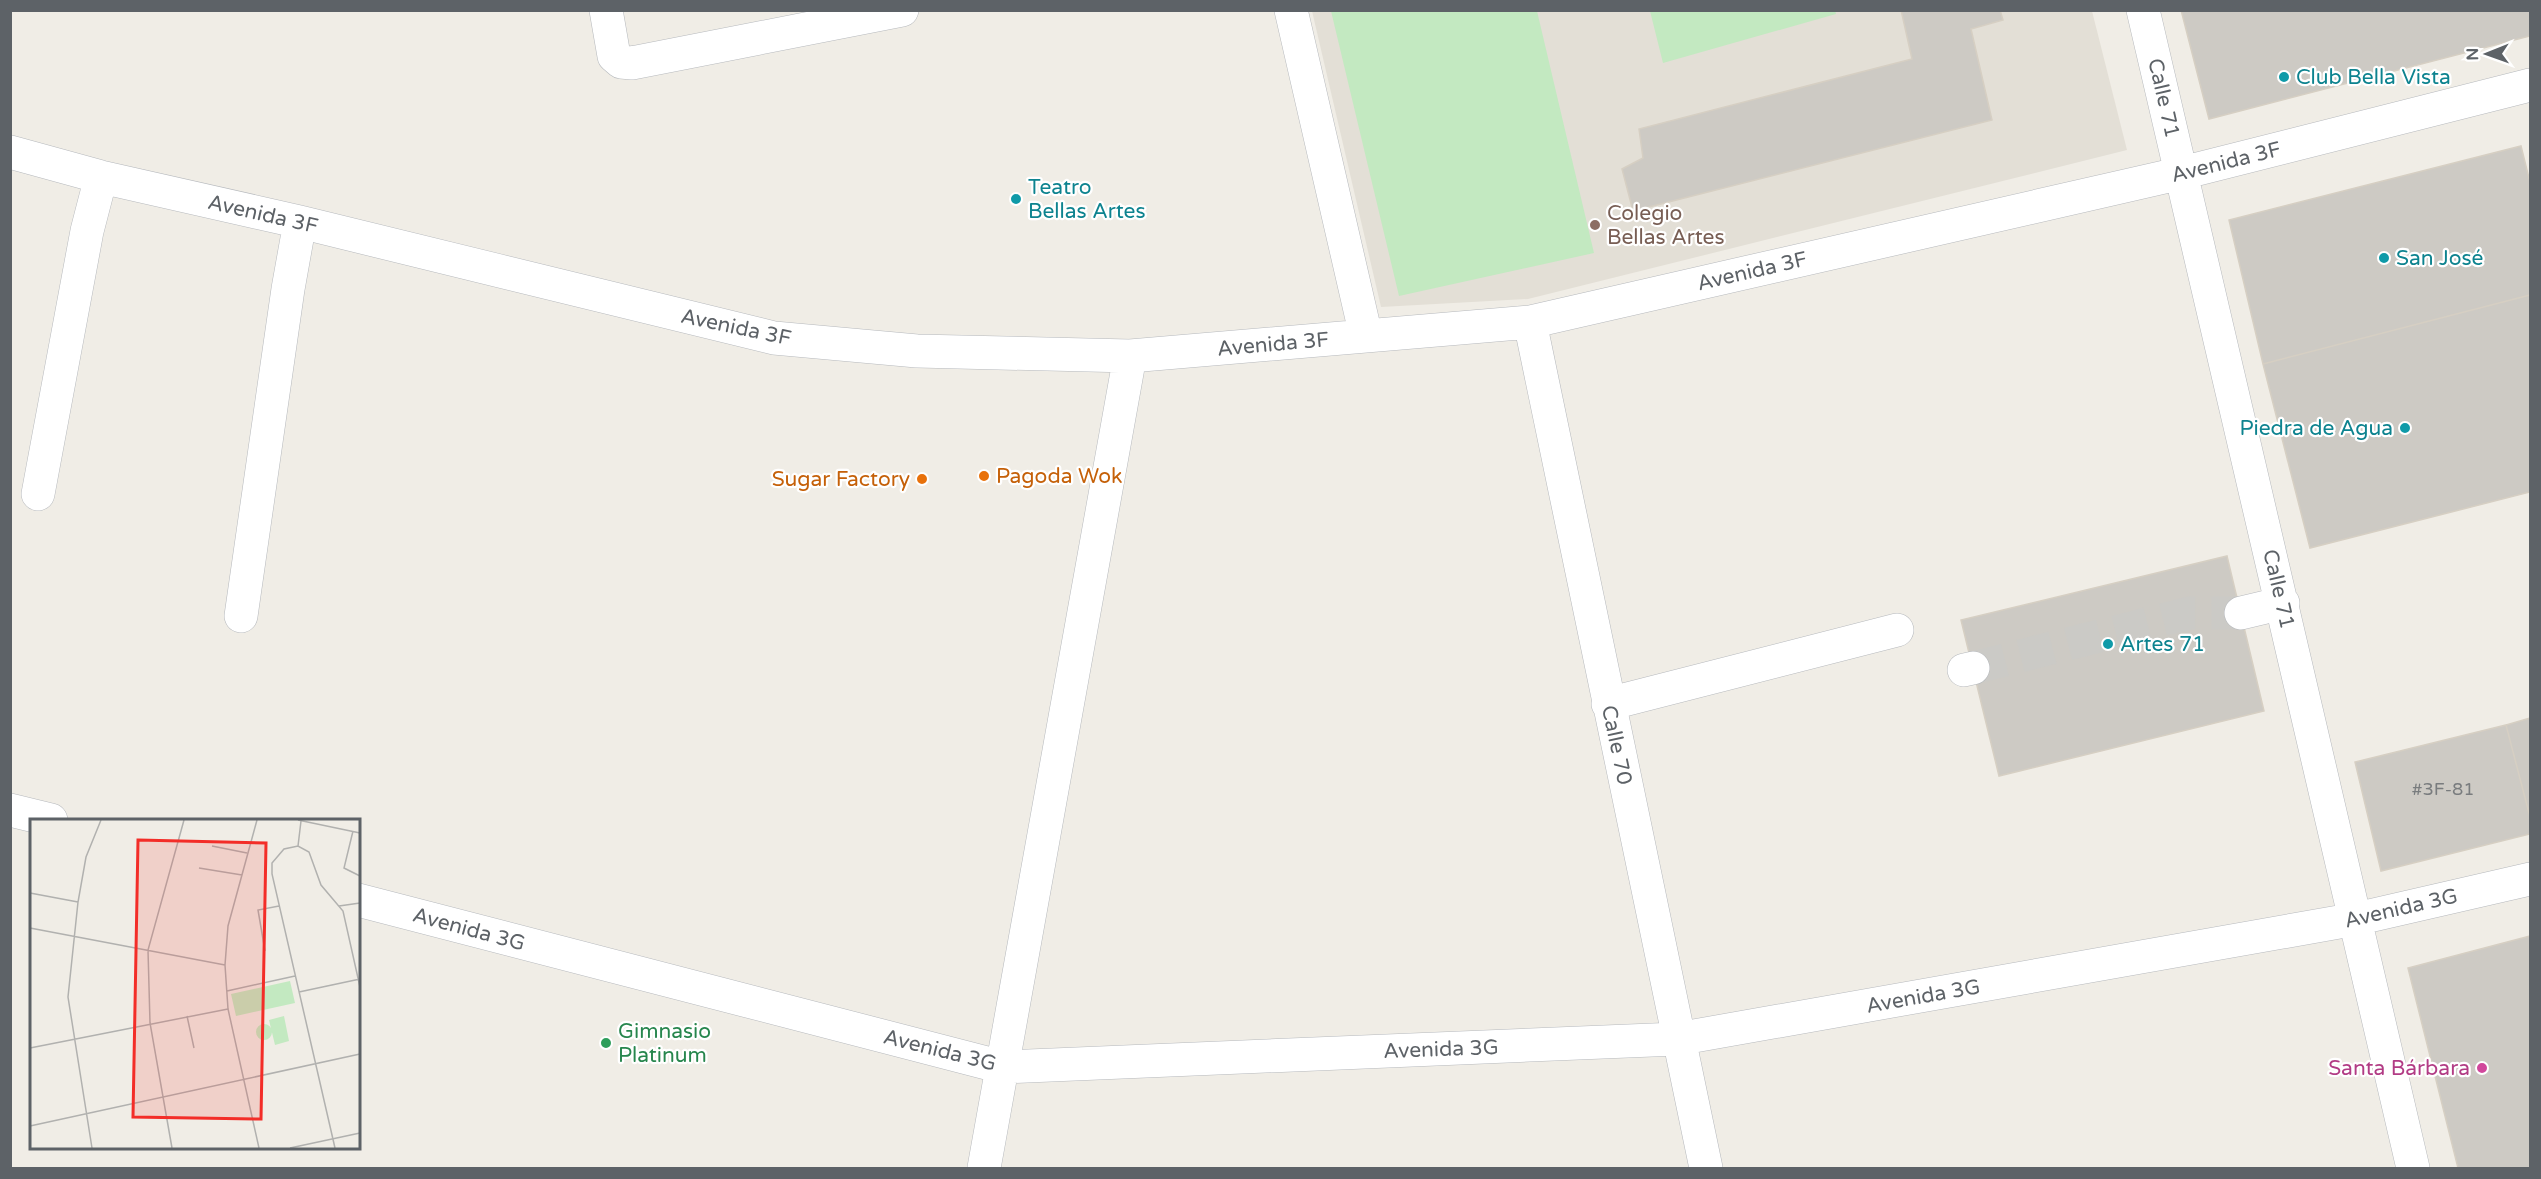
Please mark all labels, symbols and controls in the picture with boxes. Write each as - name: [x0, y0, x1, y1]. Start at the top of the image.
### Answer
- north arrow: [2457, 24, 2517, 84]
- text: N: [2463, 48, 2483, 61]
- street label: Calle 71: [2142, 56, 2185, 140]
- place label: Club Bella Vista: [2296, 65, 2451, 90]
- marker: Club Bella Vista: [2277, 70, 2291, 84]
- street label: Avenida 3F: [2169, 137, 2284, 188]
- place label: Teatro Bellas Artes: [1028, 175, 1146, 224]
- street label: Avenida 3F: [205, 190, 321, 239]
- marker: Teatro Bellas Artes: [1009, 192, 1023, 206]
- place label: Colegio Bellas Artes: [1607, 201, 1725, 250]
- marker: Colegio Bellas Artes: [1588, 218, 1602, 232]
- place label: San José: [2396, 246, 2484, 271]
- street label: Avenida 3F: [1695, 247, 1810, 296]
- marker: San José: [2377, 251, 2391, 265]
- street label: Avenida 3F: [678, 304, 794, 351]
- street label: Avenida 3F: [1216, 327, 1330, 362]
- place label: Piedra de Agua: [2240, 416, 2393, 441]
- marker: Piedra de Agua: [2398, 421, 2412, 435]
- place label: Pagoda Wok: [996, 464, 1122, 489]
- place label: Sugar Factory: [772, 467, 910, 492]
- marker: Pagoda Wok: [977, 469, 991, 483]
- marker: Sugar Factory: [915, 472, 929, 486]
- street label: Calle 71: [2257, 547, 2300, 631]
- place label: Artes 71: [2120, 632, 2205, 657]
- marker: Artes 71: [2101, 637, 2115, 651]
- street label: Calle 70: [1596, 703, 1637, 787]
- house number: #3F-81: [2411, 778, 2475, 800]
- inset map: [30, 819, 360, 1149]
- street label: Avenida 3G: [2342, 883, 2460, 934]
- street label: Avenida 3G: [410, 902, 528, 956]
- street label: Avenida 3G: [1864, 974, 1982, 1019]
- place label: Gimnasio Platinum: [618, 1019, 711, 1068]
- street label: Avenida 3G: [881, 1024, 999, 1077]
- street label: Avenida 3G: [1383, 1035, 1499, 1064]
- marker: Gimnasio Platinum: [599, 1036, 613, 1050]
- place label: Santa Bárbara: [2328, 1056, 2470, 1081]
- marker: Santa Bárbara: [2475, 1061, 2489, 1075]

